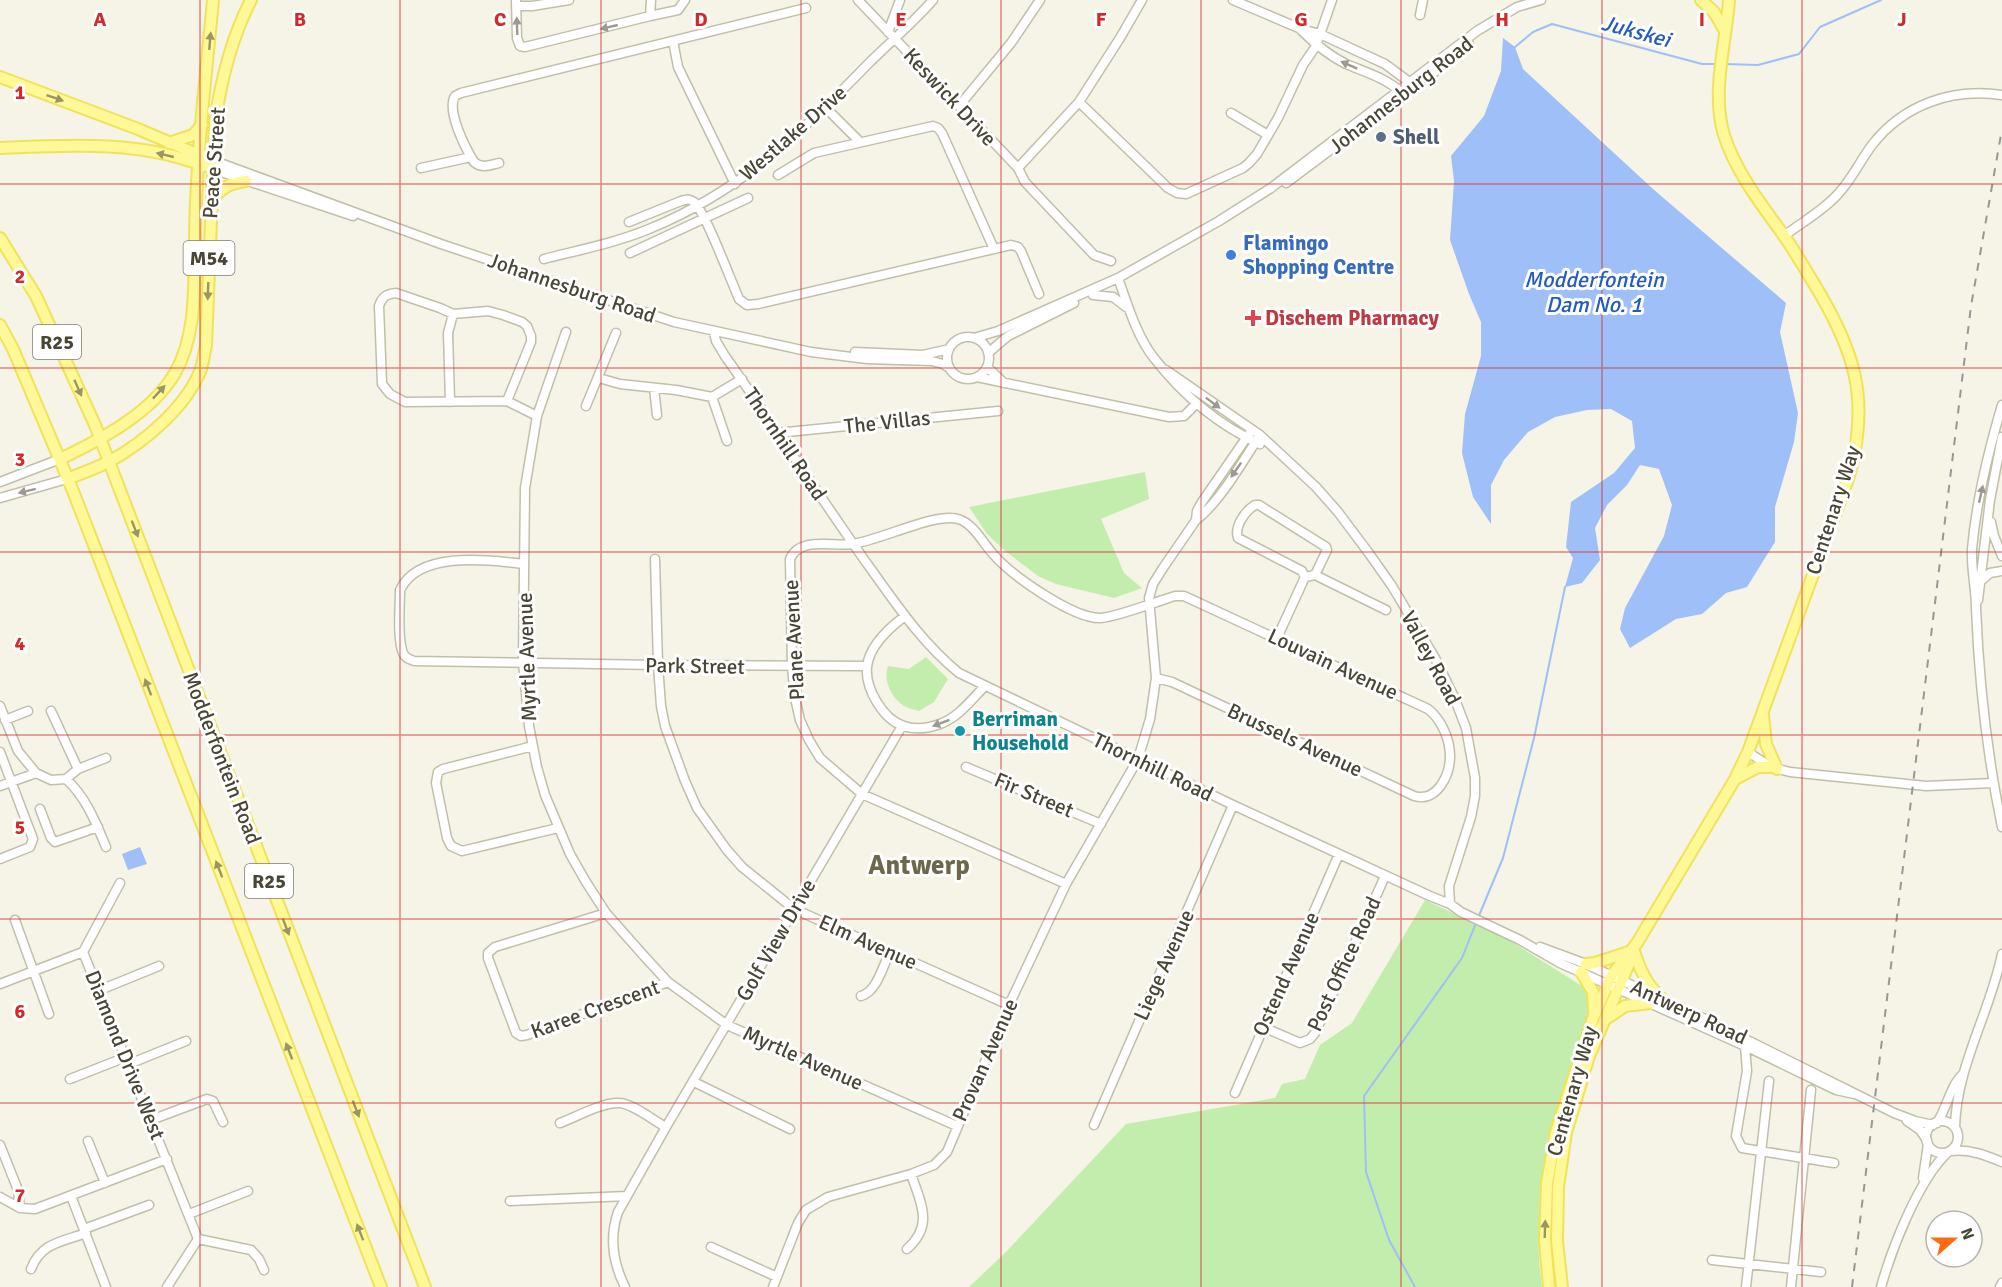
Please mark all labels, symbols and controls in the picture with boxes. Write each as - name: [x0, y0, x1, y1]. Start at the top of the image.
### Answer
- text: A: [94, 7, 107, 32]
- text: B: [294, 7, 306, 32]
- text: C: [494, 7, 506, 32]
- text: D: [694, 7, 708, 32]
- text: E: [895, 7, 907, 32]
- text: F: [1096, 7, 1107, 32]
- text: G: [1294, 7, 1308, 32]
- text: H: [1495, 7, 1509, 32]
- text: I: [1699, 7, 1705, 32]
- text: J: [1897, 7, 1907, 32]
- water label: Jukskei: [1599, 9, 1675, 54]
- one-way arrow: [512, 16, 521, 35]
- one-way arrow: [599, 22, 618, 32]
- one-way arrow: [205, 31, 215, 50]
- street label: Johannesburg Road: [1324, 31, 1478, 159]
- street label: Keswick Drive: [898, 42, 1002, 152]
- one-way arrow: [1341, 60, 1358, 69]
- text: 1: [15, 80, 26, 105]
- street label: Westlake Drive: [734, 80, 852, 186]
- one-way arrow: [46, 93, 64, 103]
- street label: Peace Street: [197, 106, 231, 220]
- place label: Shell: [1393, 124, 1440, 150]
- marker: Shell: [1374, 130, 1388, 144]
- one-way arrow: [155, 150, 174, 160]
- place label: Flamingo Shopping Centre: [1243, 230, 1394, 280]
- road number: M54: [184, 241, 234, 275]
- street label: Johannesburg Road: [485, 247, 659, 329]
- marker: Flamingo Shopping Centre: [1224, 248, 1238, 262]
- text: 2: [15, 264, 25, 289]
- water label: Modderfontein Dam No. 1: [1524, 266, 1665, 318]
- one-way arrow: [203, 281, 213, 300]
- place label: Dischem Pharmacy: [1265, 305, 1439, 331]
- marker: Dischem Pharmacy: [1246, 311, 1260, 325]
- road number: R25: [33, 325, 81, 359]
- one-way arrow: [73, 380, 83, 398]
- street label: Thornhill Road: [738, 383, 832, 505]
- one-way arrow: [152, 385, 165, 400]
- one-way arrow: [1205, 397, 1220, 409]
- street label: The Villas: [843, 405, 931, 439]
- street label: Centenary Way: [1800, 442, 1866, 578]
- text: 3: [15, 447, 25, 472]
- one-way arrow: [1230, 462, 1242, 478]
- one-way arrow: [1977, 484, 1986, 503]
- one-way arrow: [18, 487, 36, 496]
- one-way arrow: [130, 521, 140, 539]
- street label: Plane Avenue: [778, 579, 810, 701]
- street label: Myrtle Avenue: [512, 592, 542, 722]
- street label: Valley Road: [1395, 606, 1467, 710]
- street label: Louvain Avenue: [1264, 623, 1402, 705]
- text: 4: [15, 631, 26, 656]
- street label: Park Street: [645, 652, 745, 680]
- street label: Modderfontein Road: [177, 668, 267, 848]
- one-way arrow: [143, 678, 153, 696]
- street label: Brussels Avenue: [1223, 697, 1367, 783]
- place label: Berriman Household: [972, 706, 1069, 756]
- one-way arrow: [931, 718, 949, 728]
- marker: Berriman Household: [953, 724, 967, 738]
- street label: Thornhill Road: [1089, 727, 1217, 807]
- street label: Fir Street: [990, 767, 1078, 823]
- text: 5: [15, 815, 25, 840]
- district label: Antwerp: [868, 849, 970, 882]
- one-way arrow: [214, 860, 223, 878]
- road number: R25: [245, 864, 293, 898]
- street label: Golf View Drive: [731, 874, 821, 1006]
- street label: Post Office Road: [1301, 892, 1387, 1036]
- street label: Liege Avenue: [1128, 905, 1200, 1025]
- street label: Ostend Avenue: [1247, 908, 1325, 1040]
- street label: Elm Avenue: [815, 909, 921, 975]
- one-way arrow: [282, 919, 292, 937]
- street label: Diamond Drive West: [79, 966, 171, 1144]
- street label: Karee Crescent: [527, 974, 663, 1044]
- street label: Antwerp Road: [1627, 974, 1751, 1050]
- street label: Provan Avenue: [946, 995, 1024, 1125]
- text: 6: [15, 999, 26, 1024]
- street label: Myrtle Avenue: [739, 1020, 867, 1096]
- street label: Centenary Way: [1541, 1023, 1603, 1159]
- one-way arrow: [284, 1041, 294, 1059]
- one-way arrow: [352, 1101, 362, 1119]
- text: 7: [15, 1183, 26, 1208]
- north arrow: [1924, 1209, 1984, 1269]
- one-way arrow: [1541, 1219, 1550, 1238]
- one-way arrow: [354, 1223, 364, 1241]
- text: N: [1956, 1225, 1978, 1243]

